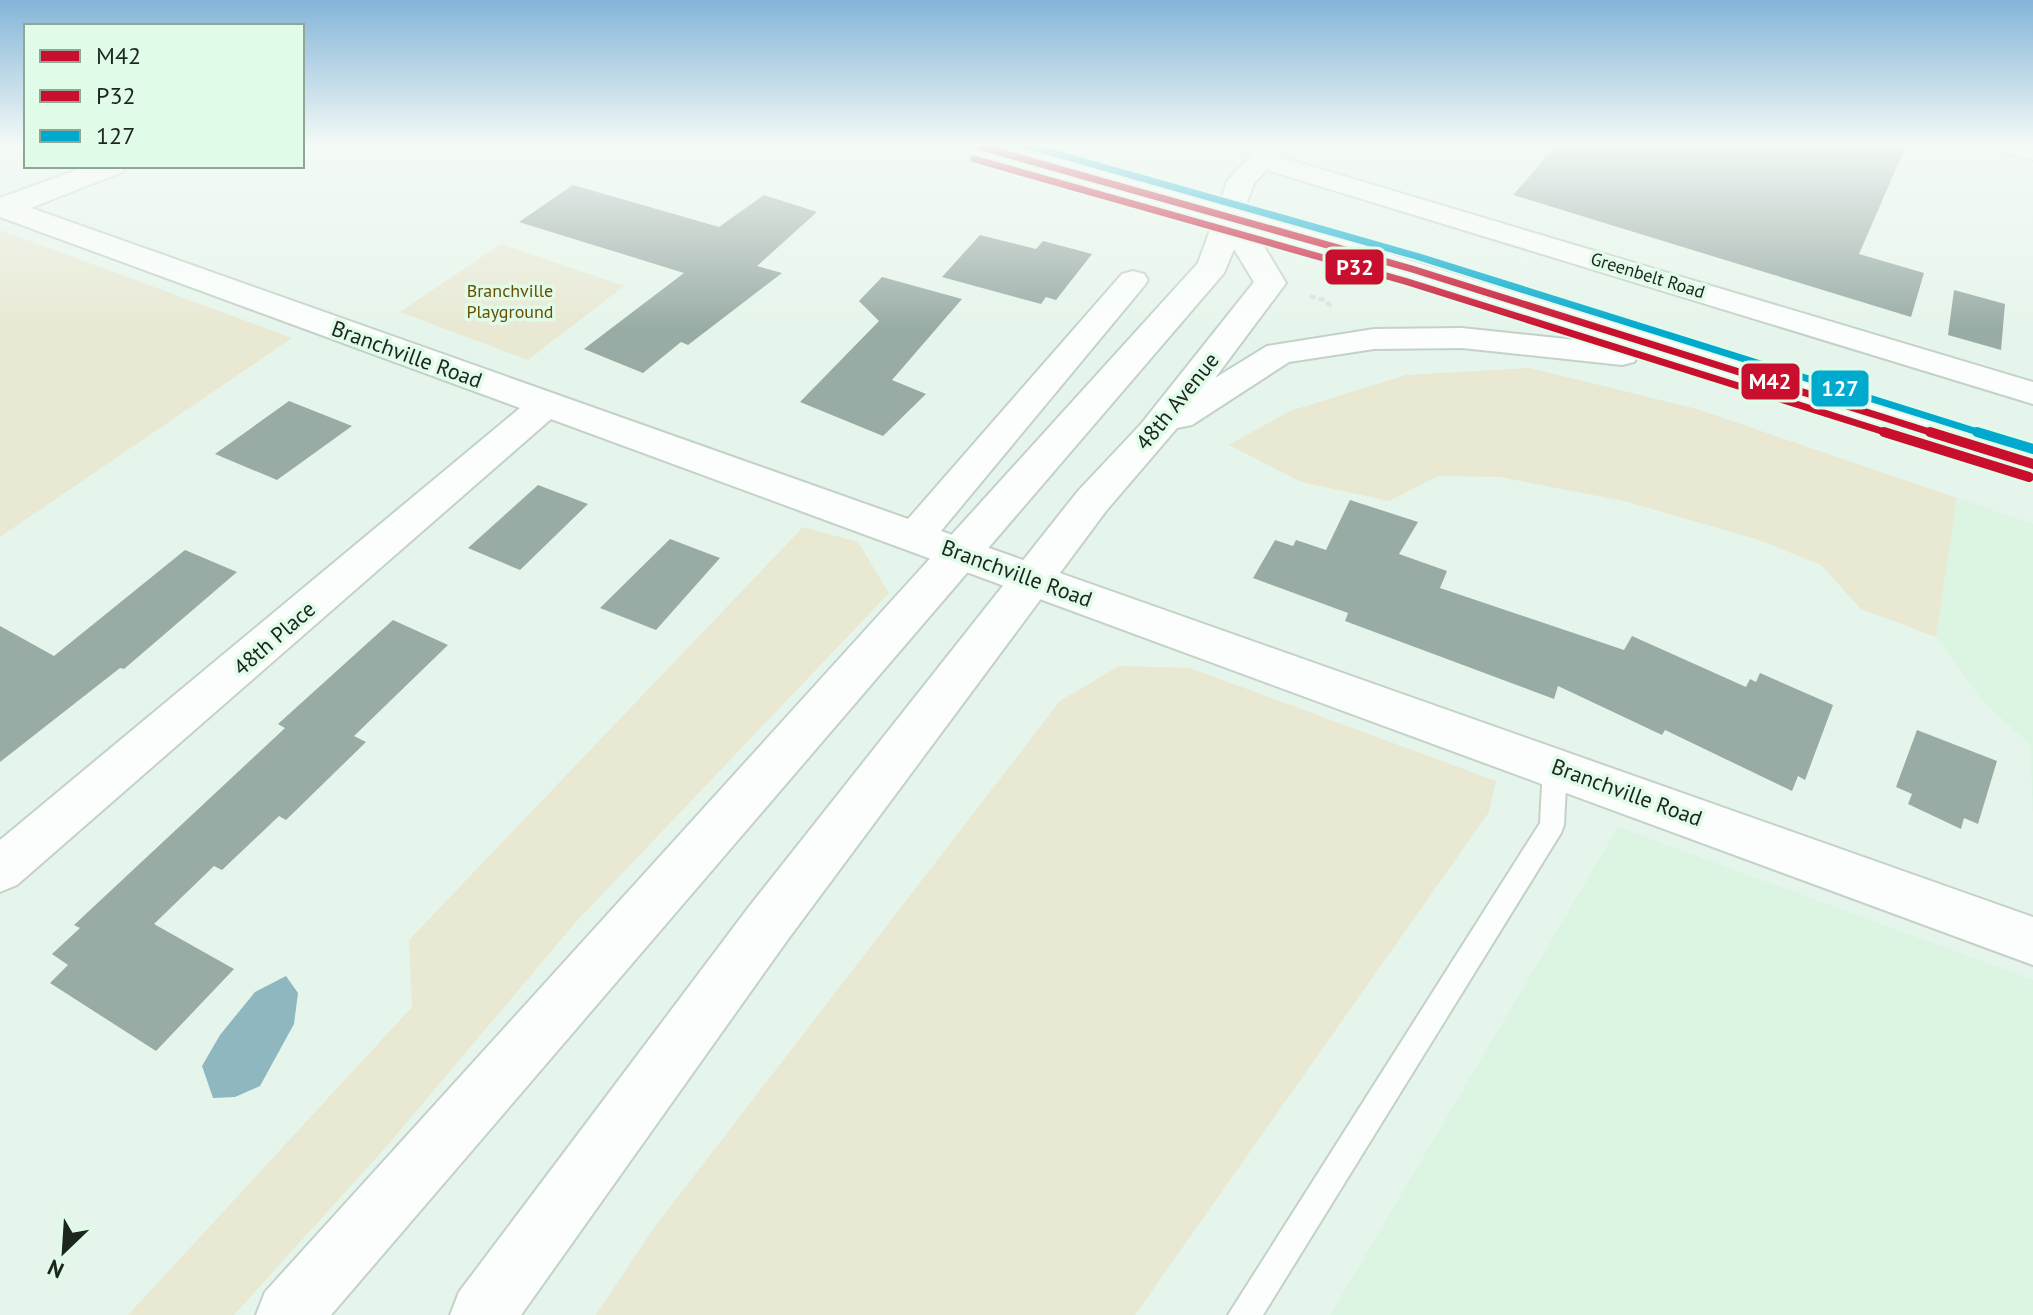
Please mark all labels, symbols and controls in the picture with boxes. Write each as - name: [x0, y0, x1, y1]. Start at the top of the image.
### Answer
- legend: [24, 24, 304, 168]
- text: M42: [96, 40, 141, 71]
- text: P32: [96, 80, 136, 111]
- text: 127: [96, 120, 135, 151]
- street label: Greenbelt Road: [1588, 247, 1708, 303]
- line badge: P32: [1324, 248, 1385, 286]
- text: P32: [1336, 253, 1374, 281]
- park label: Branchville Playground: [466, 279, 554, 323]
- street label: Branchville Road: [328, 314, 486, 394]
- street label: 48th Avenue: [1129, 347, 1225, 455]
- line badge: M42: [1740, 362, 1801, 401]
- text: M42: [1749, 367, 1791, 395]
- line badge: 127: [1810, 369, 1870, 408]
- text: 127: [1821, 374, 1859, 402]
- street label: Branchville Road: [938, 533, 1096, 613]
- street label: 48th Place: [227, 595, 321, 681]
- street label: Branchville Road: [1548, 752, 1706, 832]
- north arrow: [24, 1211, 104, 1291]
- text: N: [43, 1253, 68, 1285]

